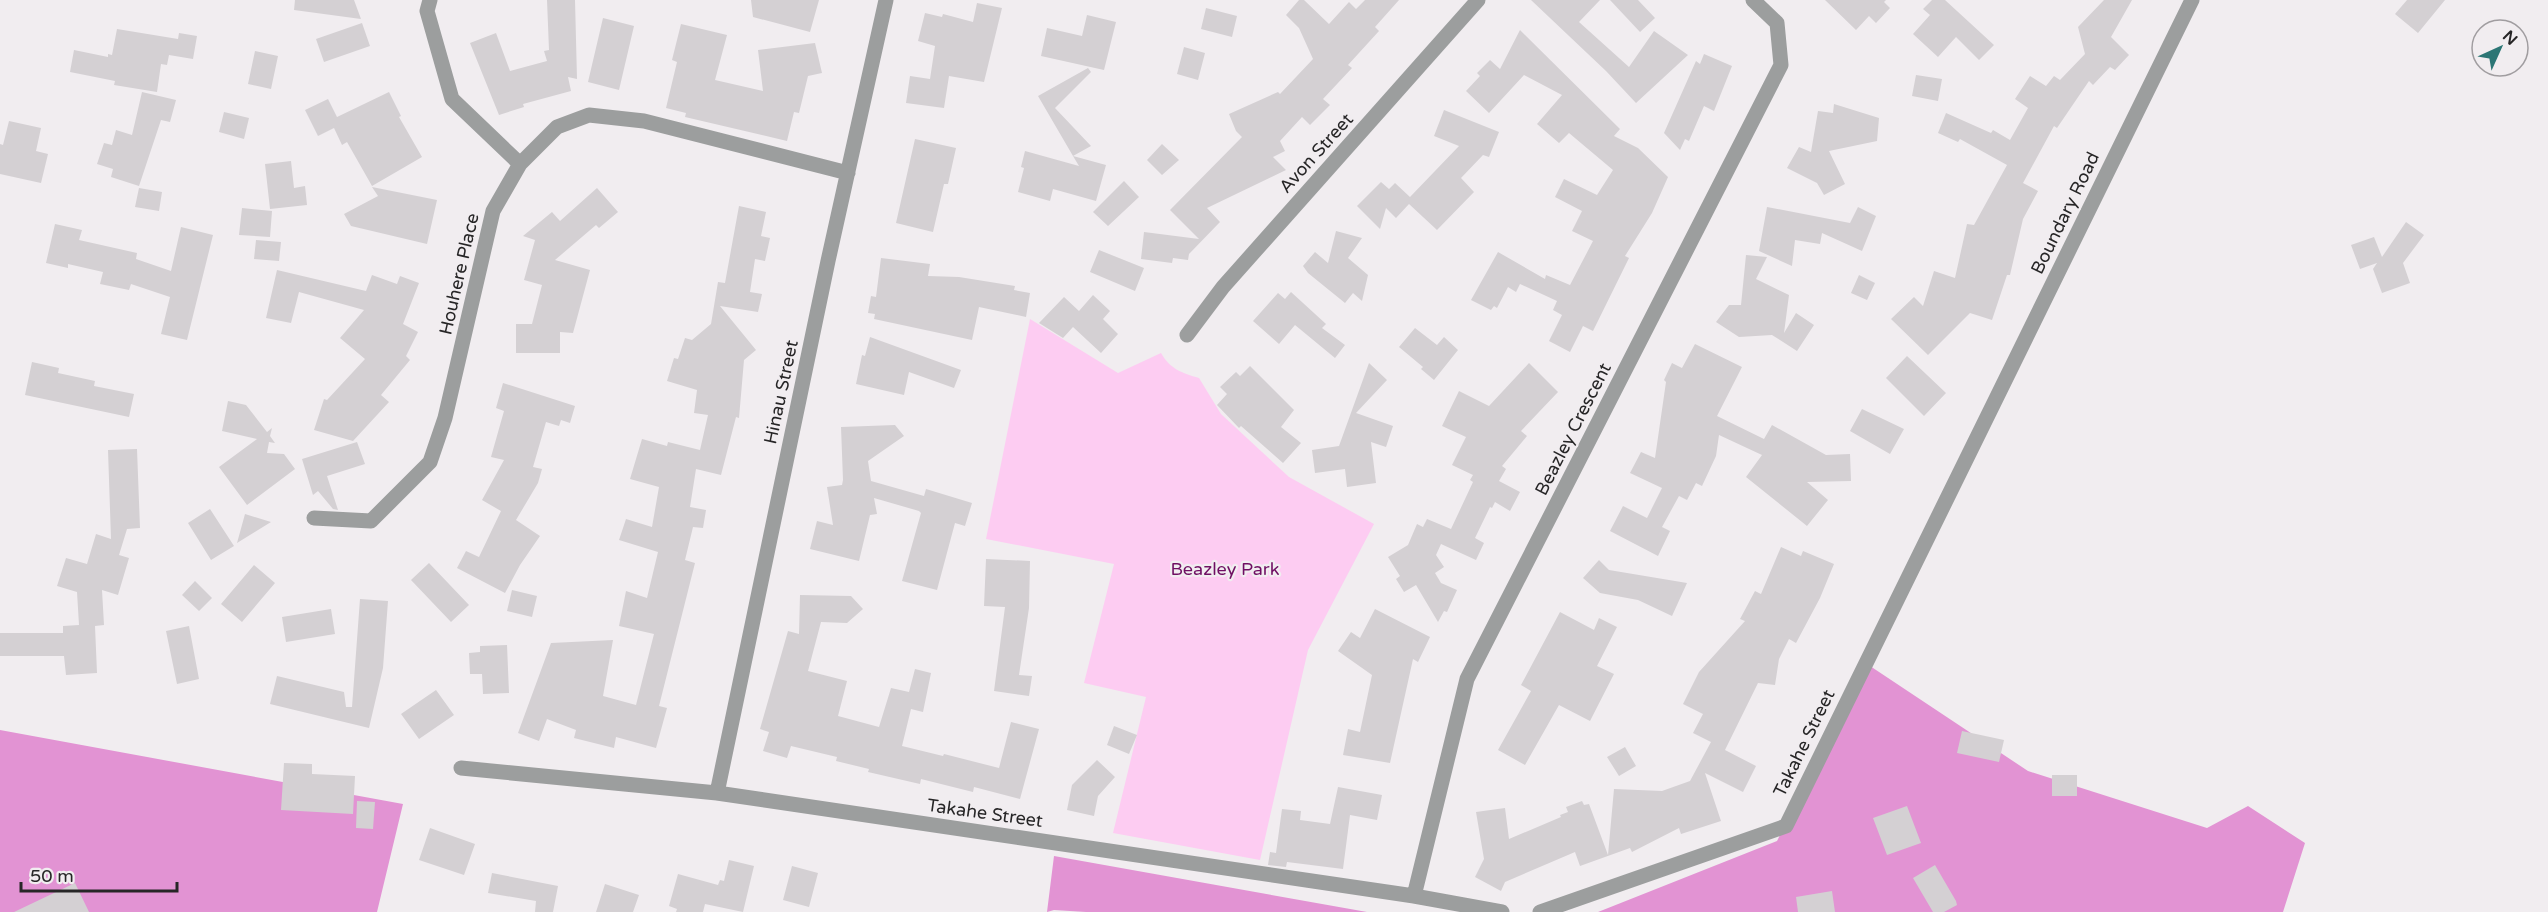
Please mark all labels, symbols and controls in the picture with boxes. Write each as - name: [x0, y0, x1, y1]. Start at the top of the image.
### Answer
- north arrow: [2470, 18, 2530, 78]
- text: N: [2498, 26, 2522, 50]
- street label: Avon Street: [1274, 108, 1358, 198]
- street label: Boundary Road: [2026, 148, 2104, 278]
- street label: Houhere Place: [434, 211, 484, 337]
- street label: Hinau Street: [759, 338, 803, 446]
- street label: Beazley Crescent: [1530, 359, 1616, 499]
- park label: Beazley Park: [1170, 558, 1280, 580]
- street label: Takahe Street: [1769, 686, 1840, 800]
- street label: Takahe Street: [926, 794, 1044, 832]
- scale bar: [21, 855, 177, 893]
- text: 50 m: [30, 865, 74, 887]

